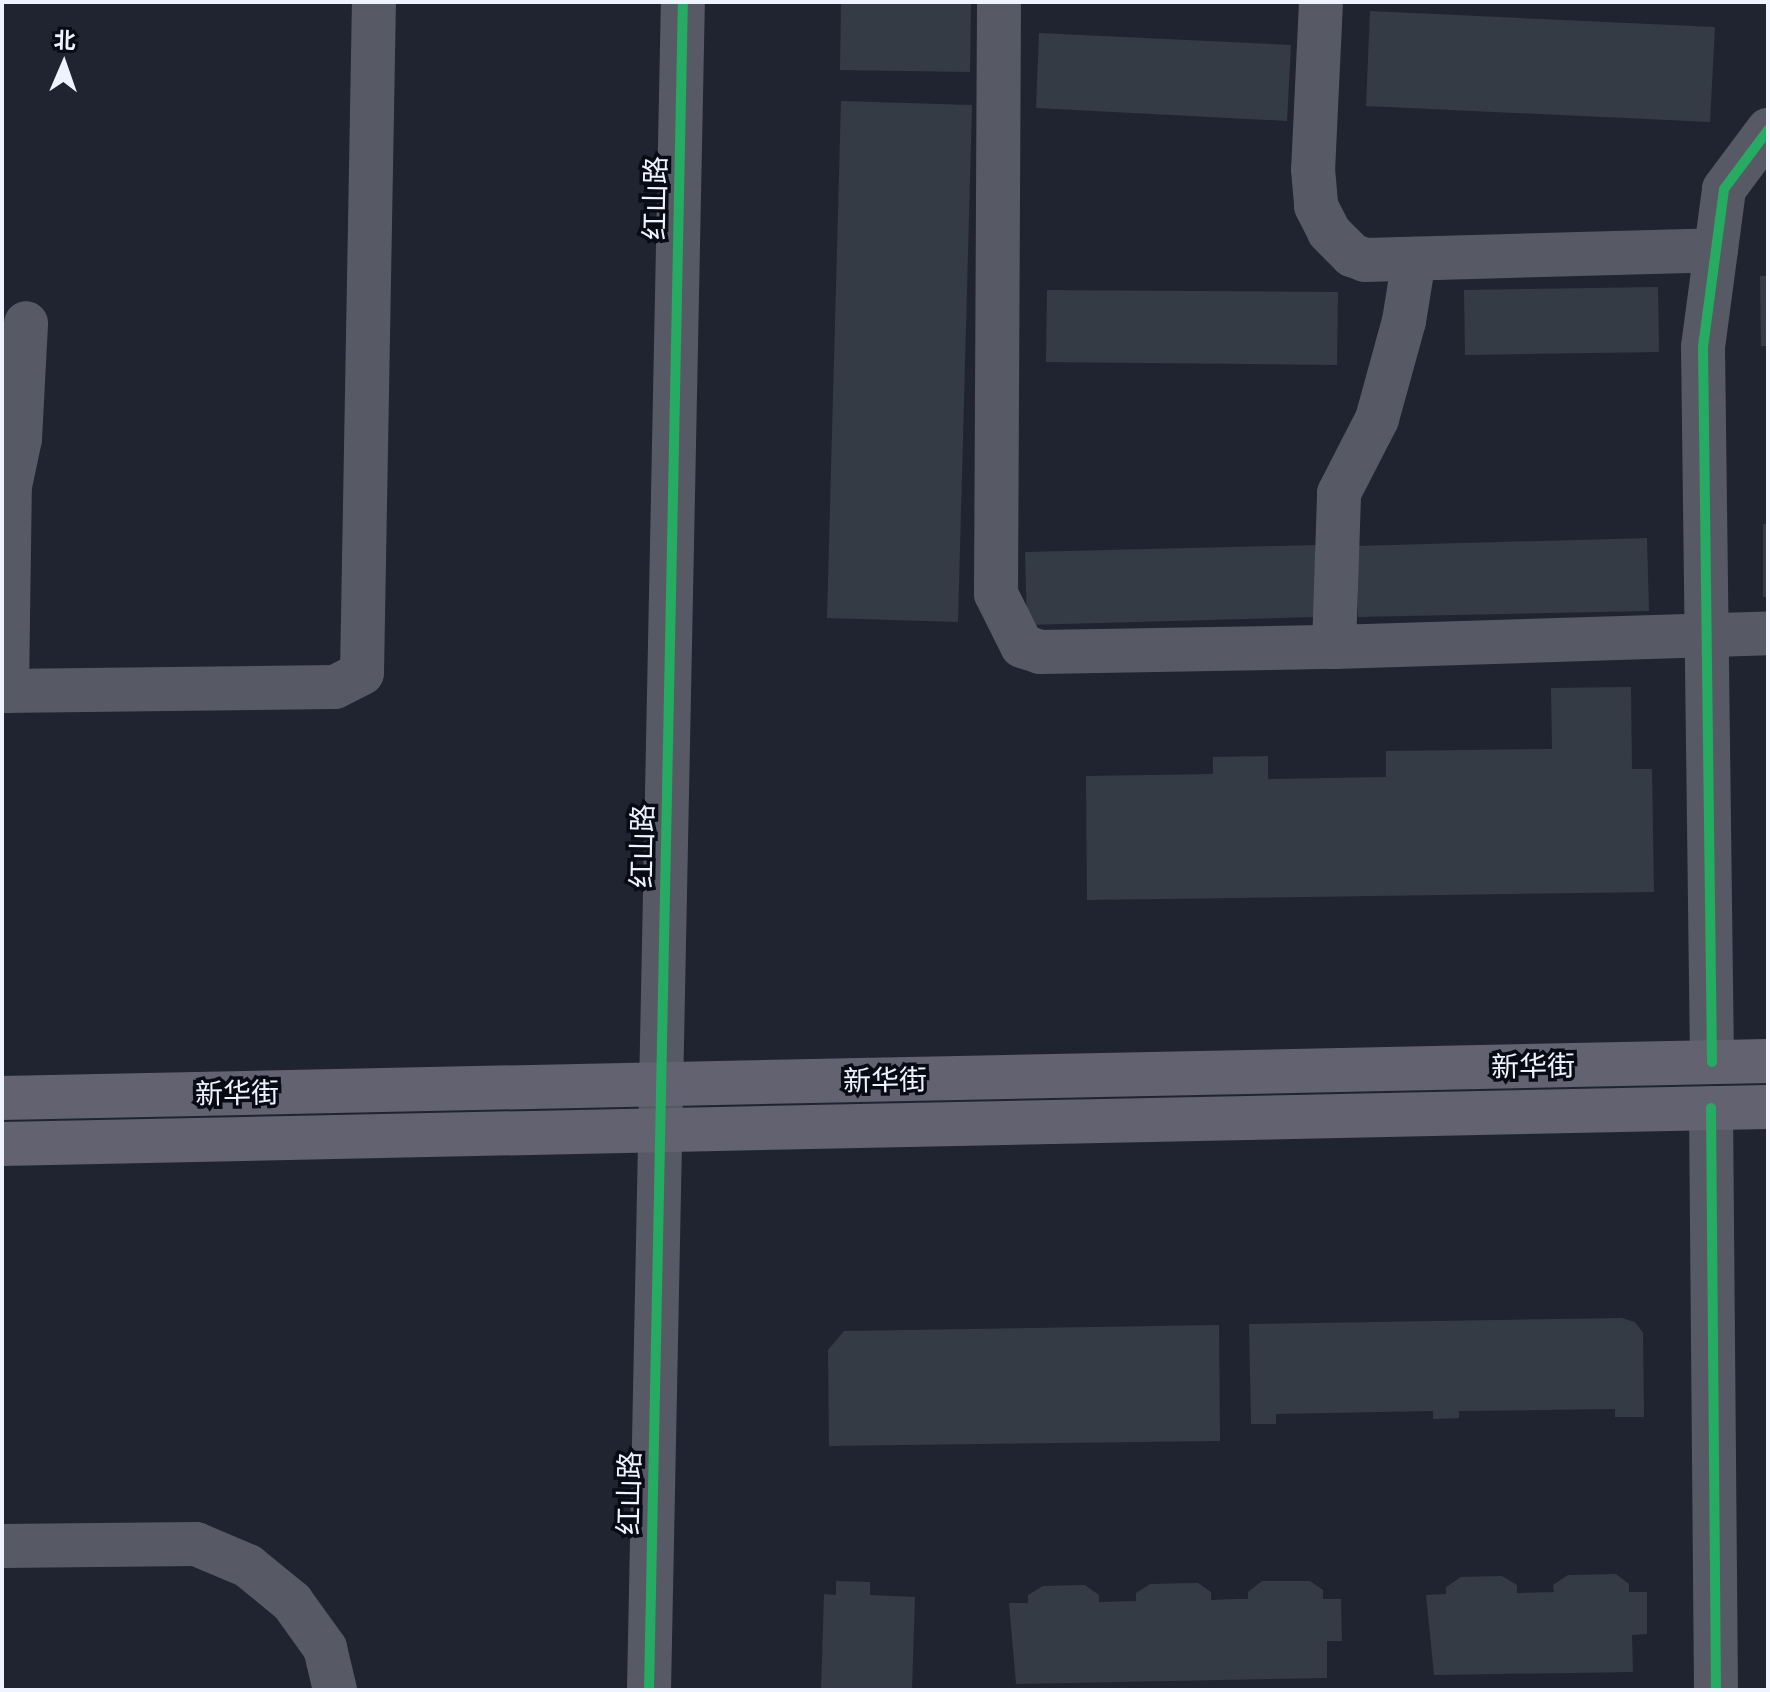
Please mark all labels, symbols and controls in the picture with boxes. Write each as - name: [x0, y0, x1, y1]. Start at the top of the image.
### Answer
- north arrow: [24, 24, 104, 104]
- text: 北: [53, 26, 76, 53]
- street label: 红山路: [637, 156, 673, 240]
- street label: 红山路: [624, 804, 660, 888]
- street label: 新华街: [1491, 1048, 1575, 1084]
- street label: 新华街: [843, 1062, 927, 1098]
- street label: 新华街: [195, 1075, 279, 1111]
- street label: 红山路: [611, 1451, 647, 1535]

